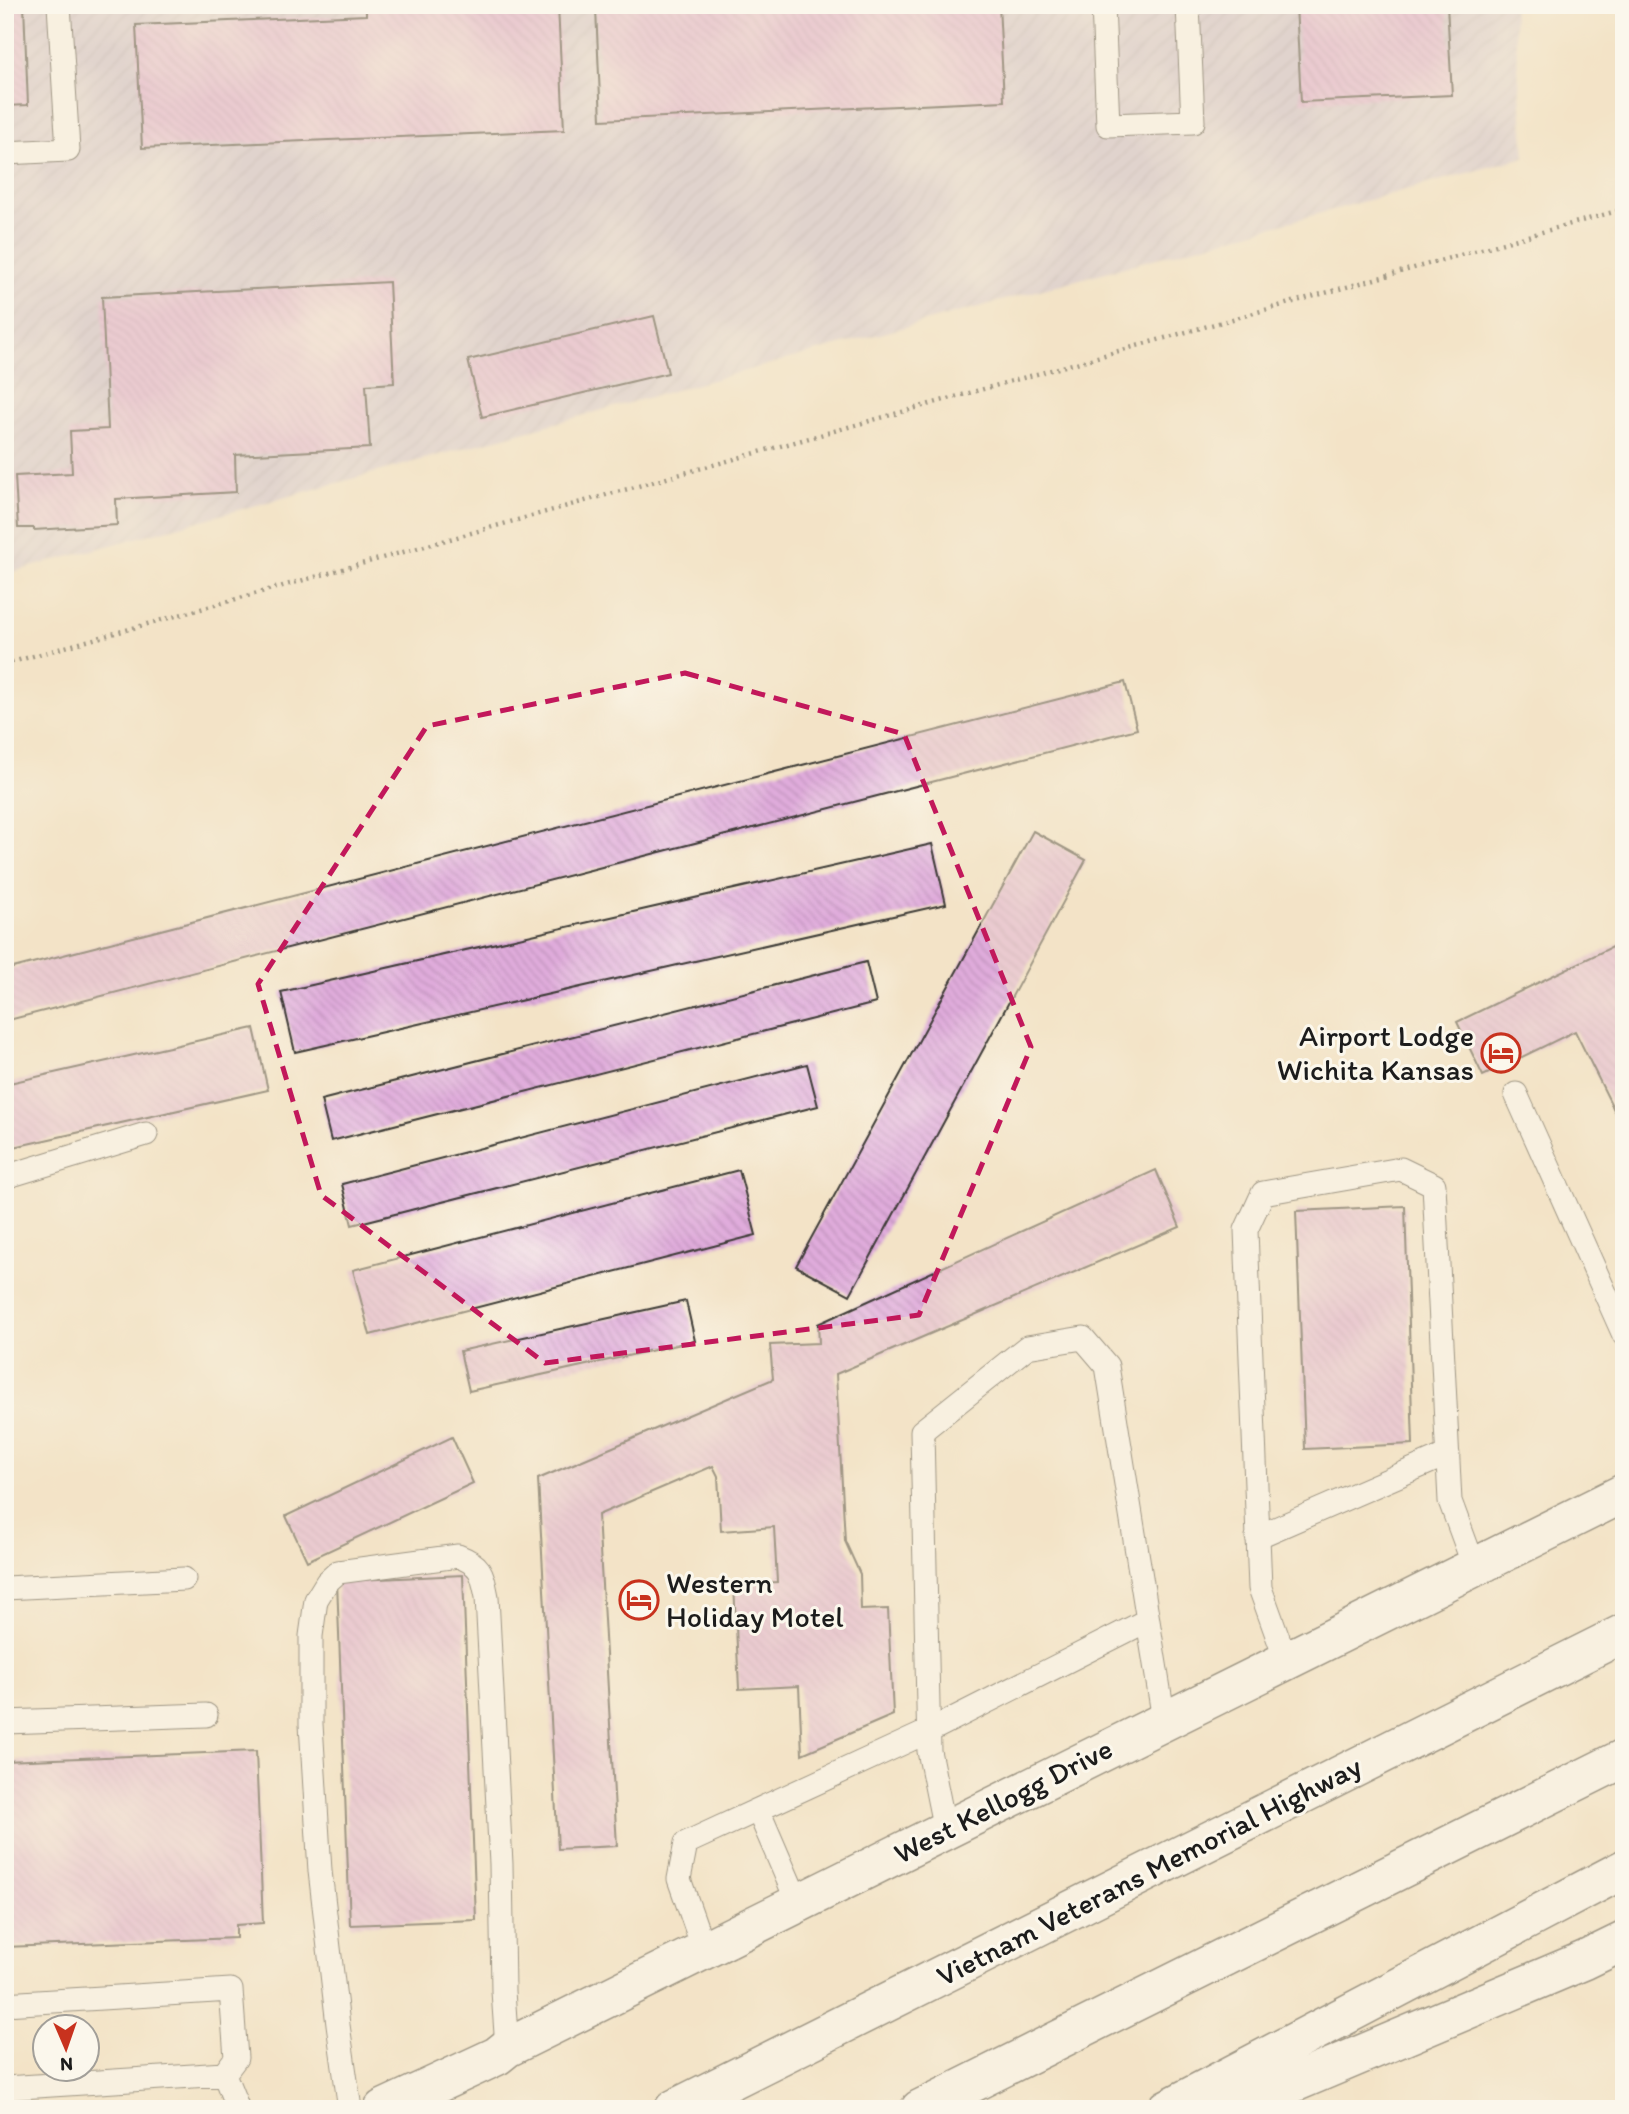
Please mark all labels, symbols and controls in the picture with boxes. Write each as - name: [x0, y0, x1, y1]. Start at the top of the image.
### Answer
- place label: Airport Lodge Wichita Kansas: [1277, 1017, 1474, 1088]
- hotel icon: Airport Lodge Wichita Kansas: [1480, 1032, 1522, 1074]
- place label: Western Holiday Motel: [666, 1564, 844, 1635]
- hotel icon: Western Holiday Motel: [618, 1579, 660, 1621]
- street label: West Kellogg Drive: [887, 1729, 1118, 1872]
- street label: Vietnam Veterans Memorial Highway: [930, 1747, 1368, 1994]
- north arrow: [32, 2012, 102, 2082]
- text: N: [60, 2053, 73, 2076]

